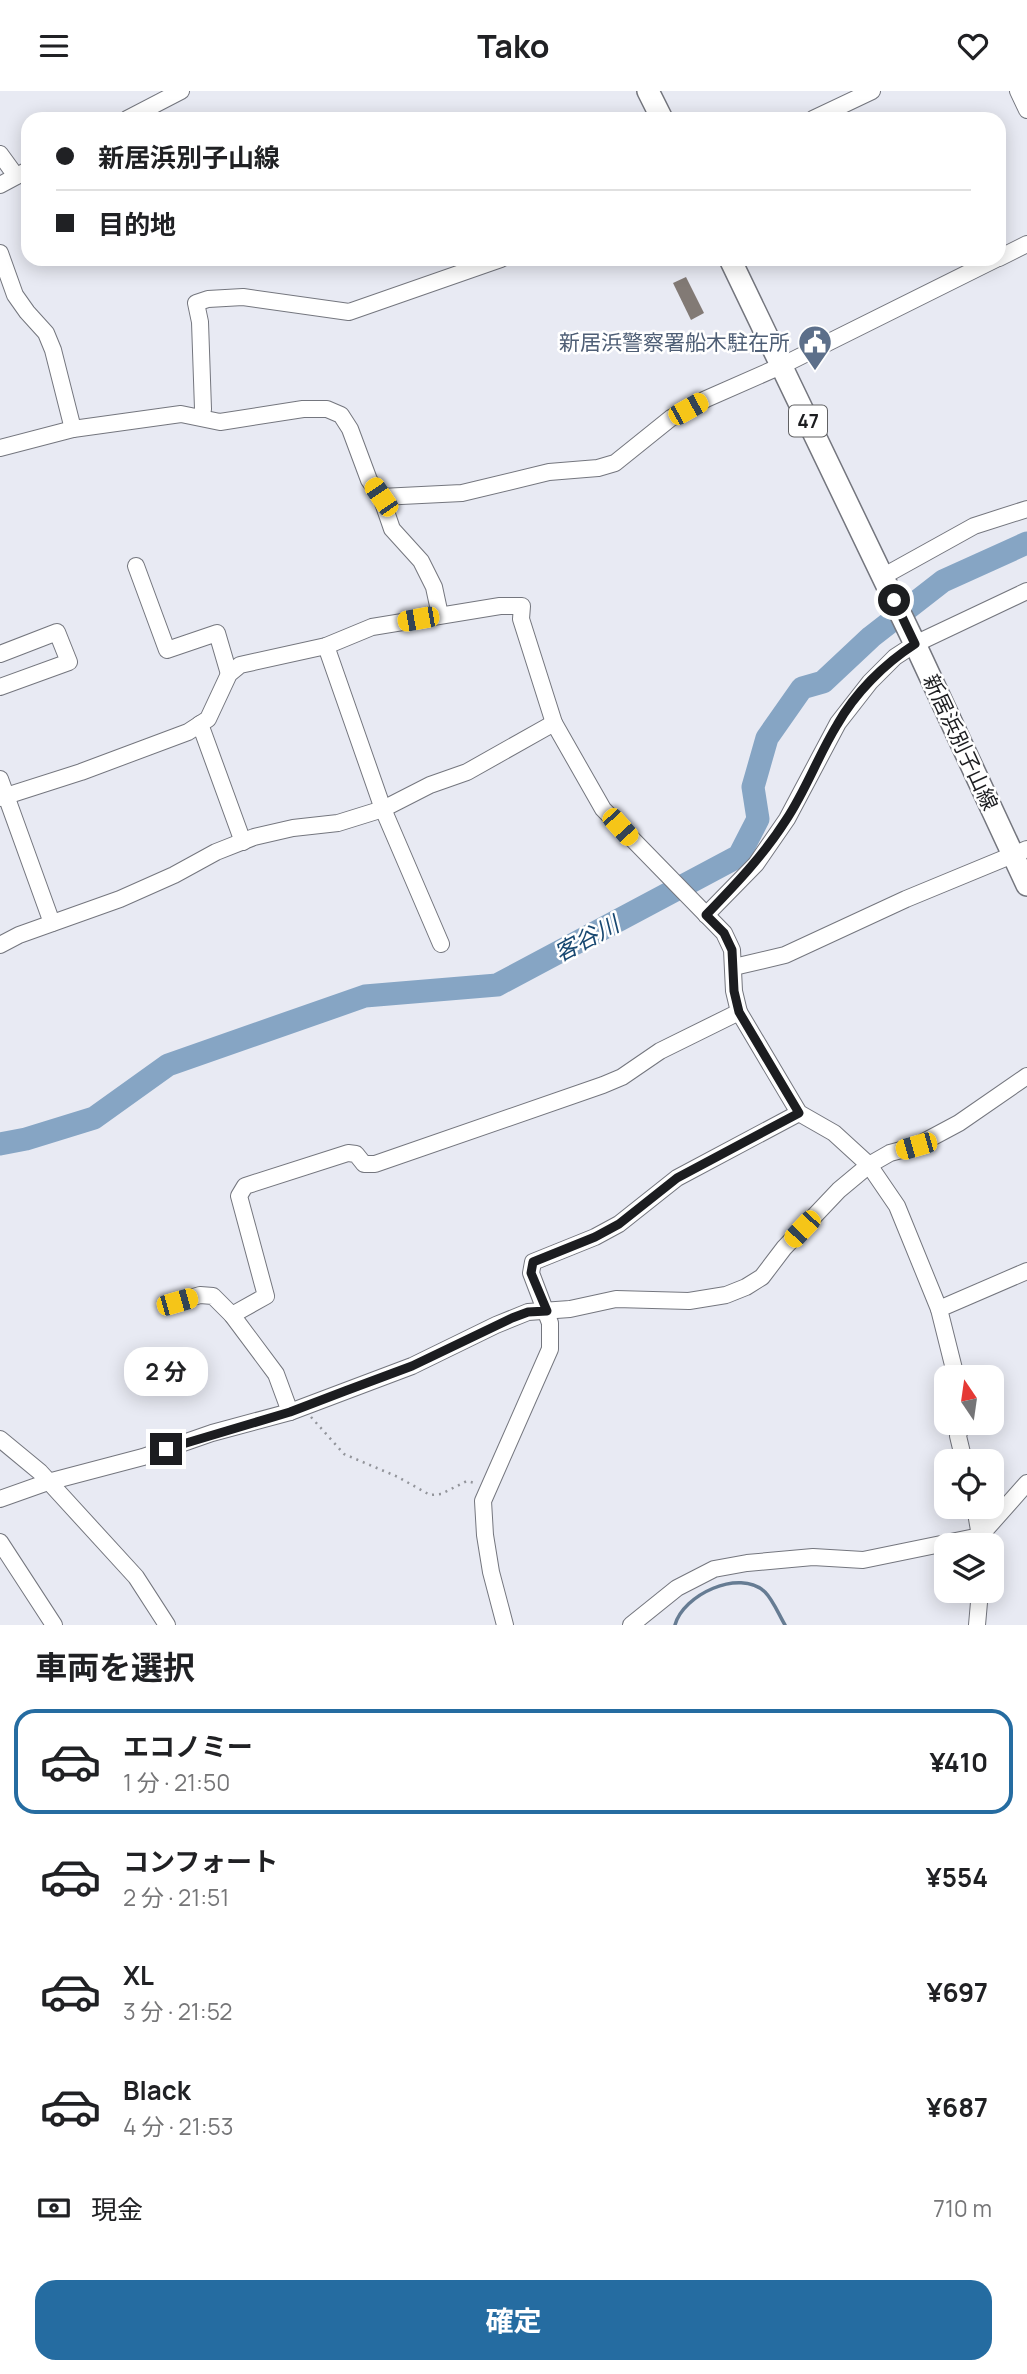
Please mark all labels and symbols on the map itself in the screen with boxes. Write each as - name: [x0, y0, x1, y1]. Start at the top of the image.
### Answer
- public building icon: 新居浜警察署船木駐在所: [796, 323, 834, 372]
- place label: 新居浜警察署船木駐在所: [559, 328, 790, 356]
- car: [665, 390, 712, 428]
- road number: 47: [789, 405, 827, 437]
- car: [361, 474, 402, 520]
- route start: [878, 584, 910, 616]
- car: [396, 605, 441, 633]
- street label: 新居浜別子山線: [917, 669, 1005, 815]
- car: [599, 804, 642, 850]
- water label: 客谷川: [548, 906, 627, 968]
- car: [893, 1130, 940, 1162]
- car: [780, 1206, 825, 1252]
- car: [154, 1286, 201, 1318]
- callout: 2 分: [124, 1347, 208, 1397]
- north arrow: [934, 1365, 1004, 1435]
- route end: [150, 1433, 182, 1465]

